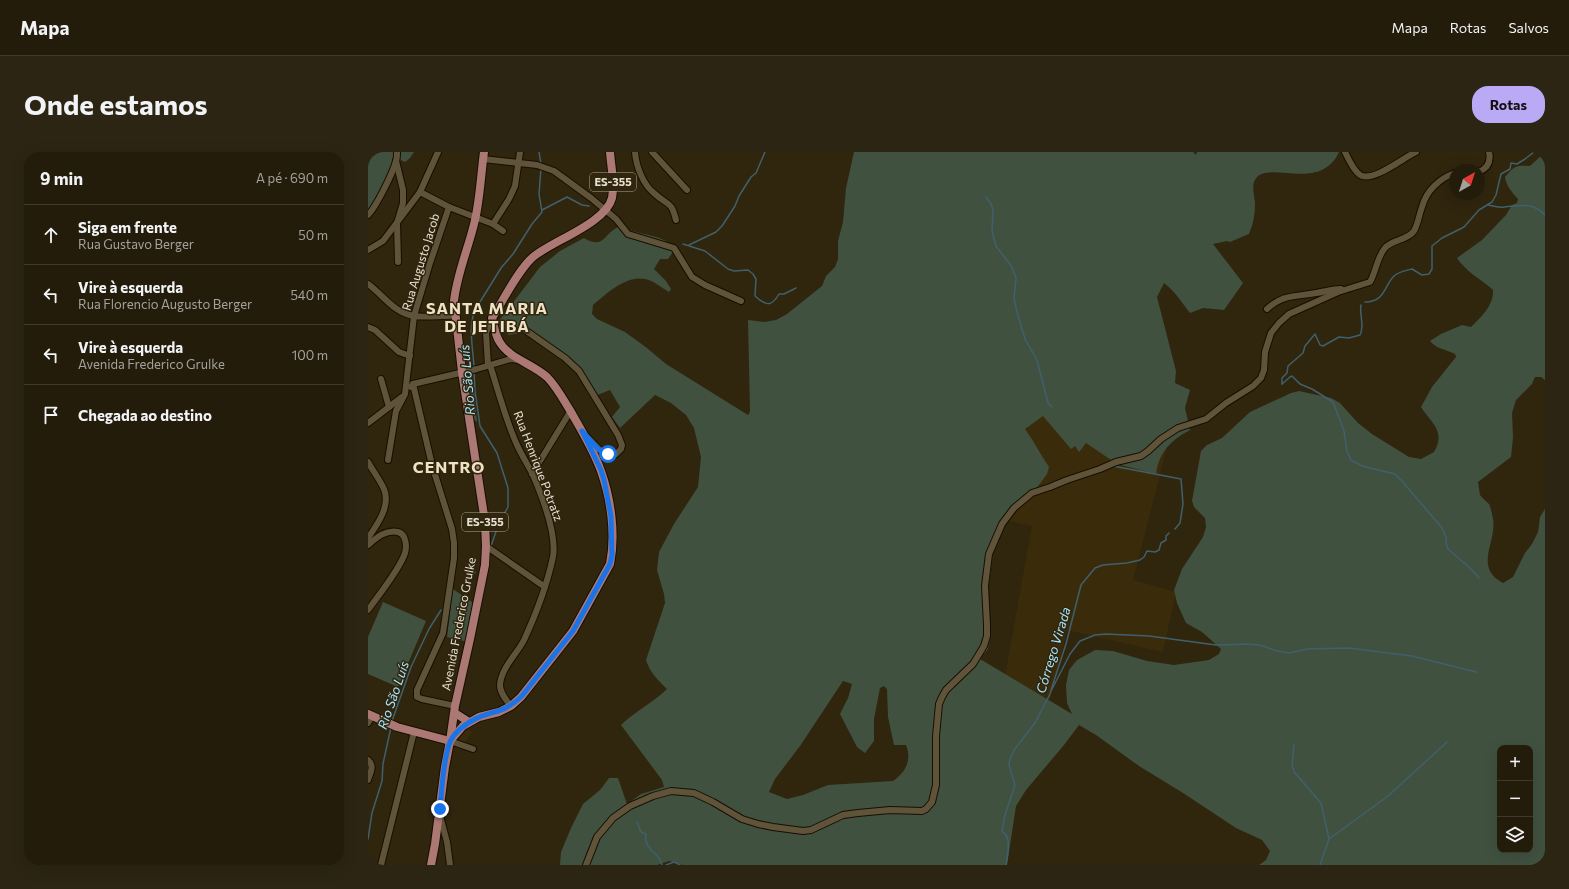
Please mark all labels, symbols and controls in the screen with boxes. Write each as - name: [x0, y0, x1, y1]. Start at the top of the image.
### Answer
- text: Mapa: [20, 16, 69, 39]
- text: Mapa: [1392, 19, 1428, 36]
- text: Rotas: [1450, 19, 1486, 36]
- text: Salvos: [1508, 19, 1549, 36]
- button: Rotas: [1472, 86, 1545, 123]
- text: Onde estamos: [24, 87, 208, 121]
- north arrow: [1449, 164, 1485, 200]
- text: 9 min: [40, 168, 83, 189]
- text: A pé · 690 m: [256, 170, 328, 186]
- road number: ES-355: [590, 173, 636, 191]
- street label: Rua Augusto Jacob: [399, 211, 442, 312]
- text: Siga em frente: [78, 218, 177, 236]
- icon: ahead: [40, 224, 62, 246]
- text: 50 m: [298, 227, 328, 243]
- text: Rua Gustavo Berger: [78, 236, 194, 252]
- text: Vire à esquerda: [78, 278, 183, 296]
- icon: left: [40, 284, 62, 306]
- text: 540 m: [290, 287, 328, 303]
- text: Rua Florencio Augusto Berger: [78, 296, 252, 312]
- district label: SANTA MARIA DE JETIBÁ: [426, 298, 548, 335]
- text: Vire à esquerda: [78, 338, 183, 356]
- icon: left: [40, 344, 62, 366]
- water label: Rio São Luís: [456, 344, 478, 416]
- text: 100 m: [292, 347, 328, 363]
- text: Avenida Frederico Grulke: [78, 356, 225, 372]
- icon: arrive: [40, 404, 62, 426]
- text: Chegada ao destino: [78, 406, 212, 424]
- street label: Rua Henrique Potratz: [511, 409, 566, 523]
- route start: [599, 445, 617, 463]
- district label: CENTRO: [413, 457, 485, 476]
- road number: ES-355: [462, 513, 508, 531]
- street label: Avenida Frederico Grulke: [438, 556, 478, 692]
- water label: Córrego Virada: [1032, 605, 1074, 695]
- water label: Rio São Luís: [374, 659, 412, 731]
- map controls: [1497, 745, 1533, 853]
- button: +: [1497, 745, 1533, 781]
- button: −: [1497, 781, 1533, 817]
- route end: [431, 800, 449, 818]
- button: layers: [1497, 817, 1533, 853]

